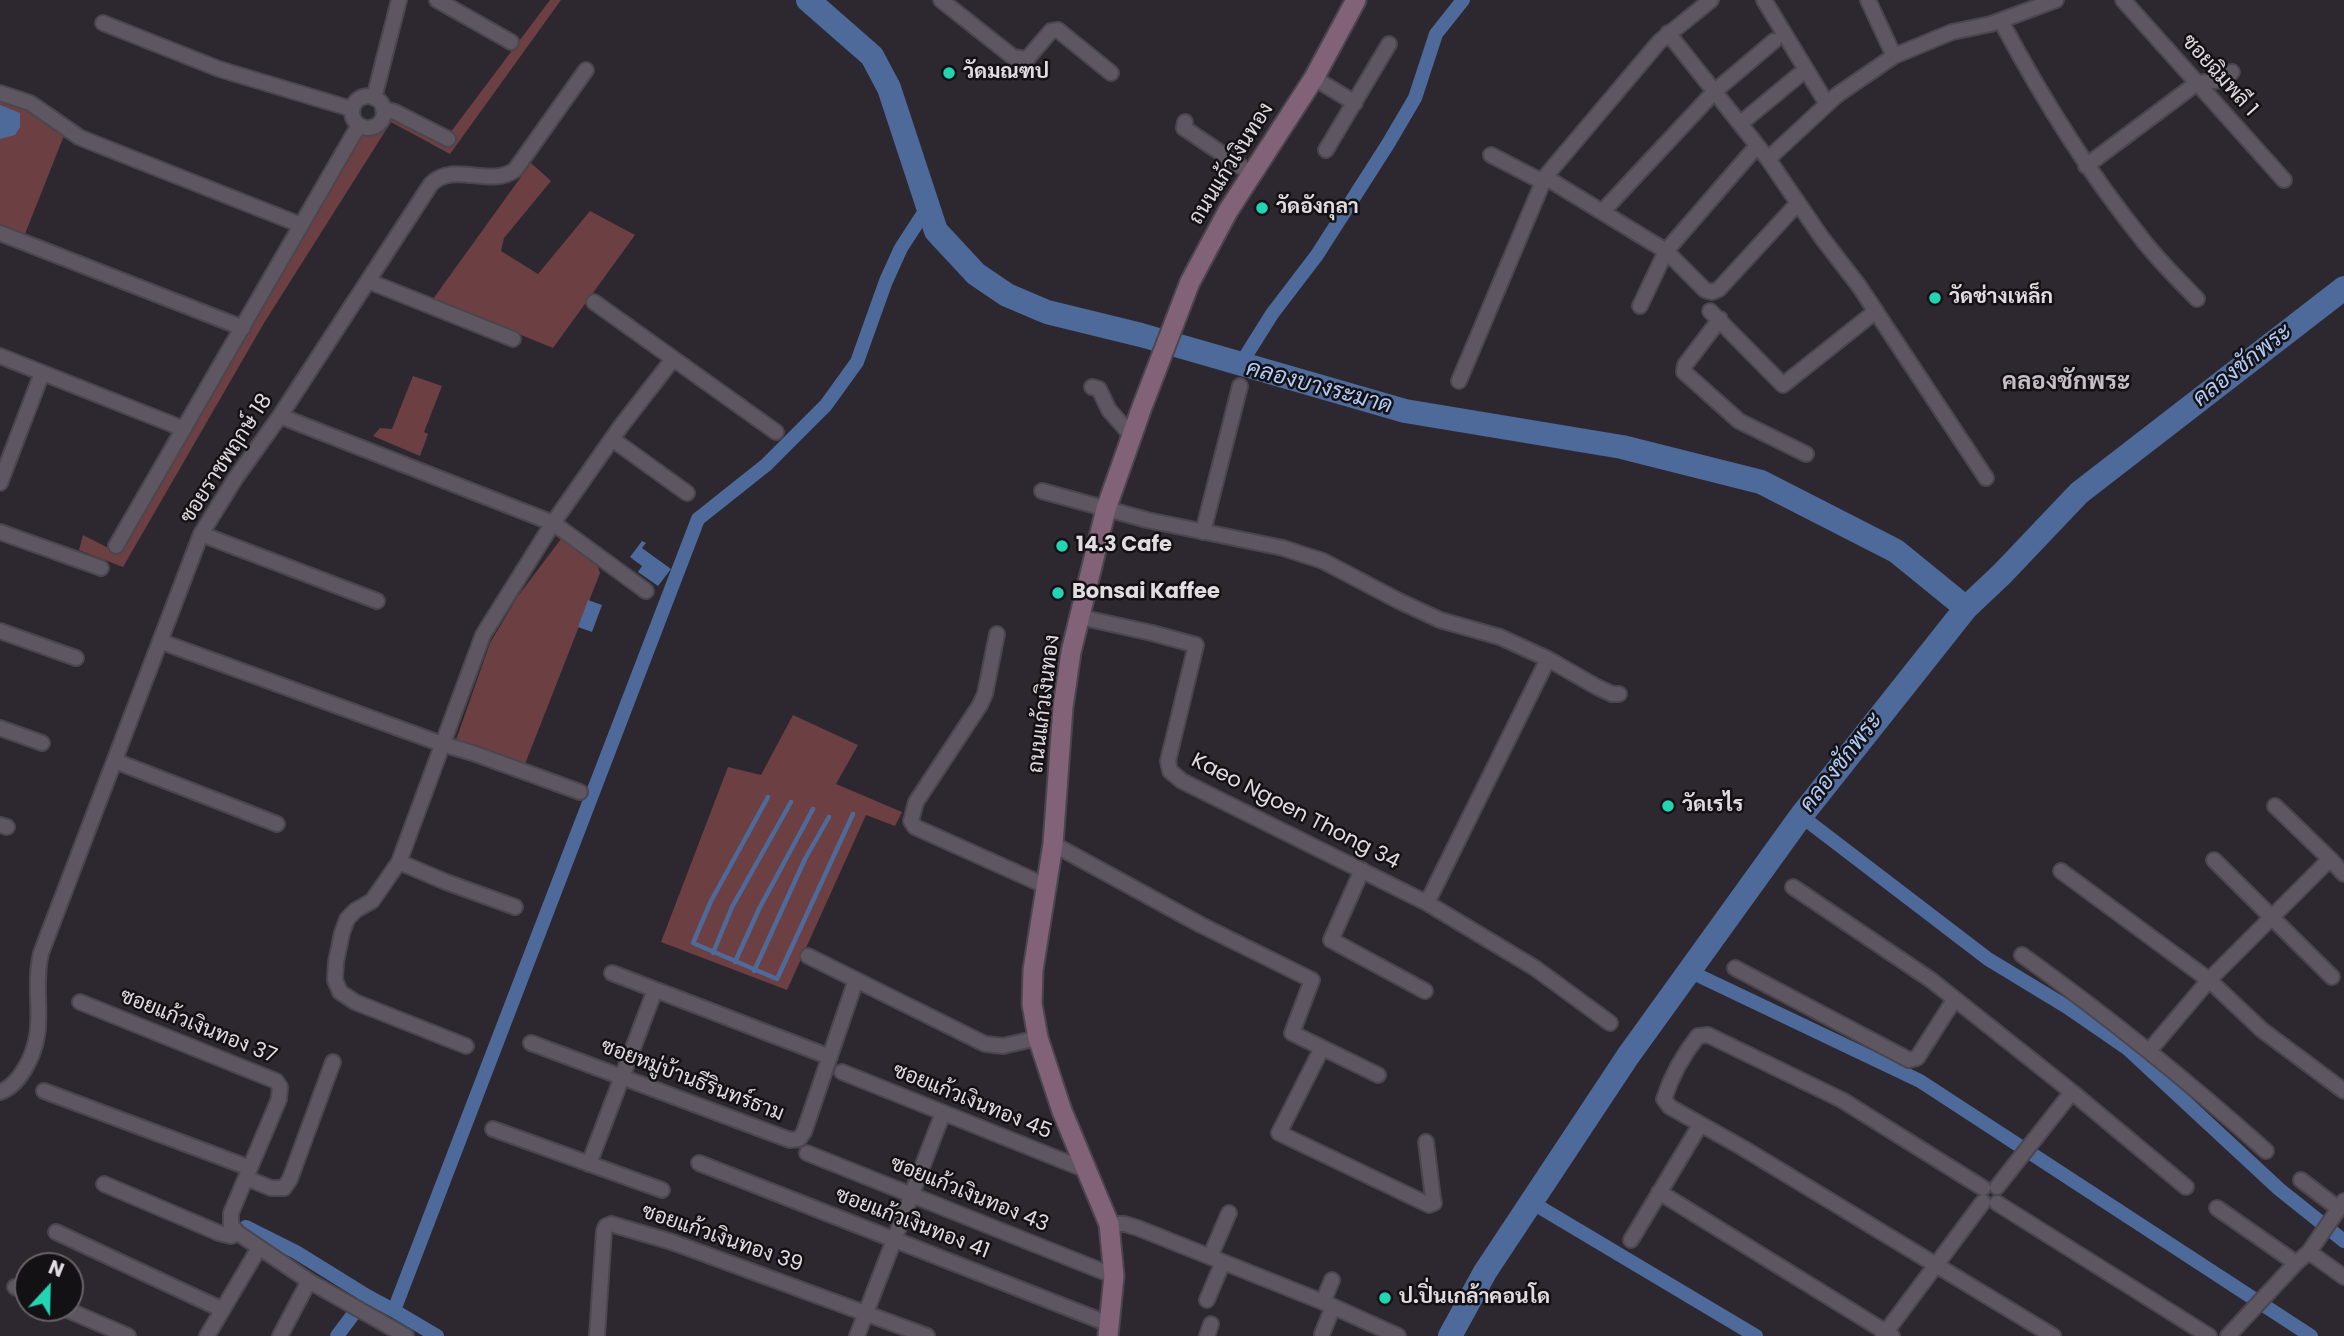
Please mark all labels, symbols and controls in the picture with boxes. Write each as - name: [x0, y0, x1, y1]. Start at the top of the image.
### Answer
- street label: ซอยฉิมพลี 1: [2176, 30, 2262, 122]
- place label: วัดมณฑป: [963, 60, 1049, 86]
- marker: วัดมณฑป: [941, 65, 957, 81]
- street label: ถนนแก้วเงินทอง: [1184, 98, 1280, 230]
- place label: วัดอังกุลา: [1276, 195, 1359, 221]
- marker: วัดอังกุลา: [1254, 200, 1270, 216]
- place label: วัดช่างเหล็ก: [1949, 285, 2053, 311]
- marker: วัดช่างเหล็ก: [1927, 290, 1943, 306]
- water label: คลองชักพระ: [2188, 319, 2298, 413]
- water label: คลองบางระมาด: [1243, 355, 1395, 421]
- district label: คลองชักพระ: [2002, 369, 2130, 397]
- street label: ซอยราชพฤกษ์ 18: [176, 389, 278, 529]
- place label: 14.3 Cafe: [1076, 533, 1172, 559]
- marker: 14.3 Cafe: [1054, 538, 1070, 554]
- place label: Bonsai Kaffee: [1072, 580, 1220, 606]
- marker: Bonsai Kaffee: [1050, 585, 1066, 601]
- street label: ถนนแก้วเงินทอง: [1024, 633, 1066, 775]
- water label: คลองชักพระ: [1795, 708, 1889, 818]
- street label: Kaeo Ngoen Thong 34: [1187, 748, 1403, 876]
- place label: วัดเรไร: [1682, 793, 1743, 819]
- marker: วัดเรไร: [1660, 798, 1676, 814]
- street label: ซอยแก้วเงินทอง 37: [116, 984, 280, 1070]
- street label: ซอยหมู่บ้านธีรินทร์ธาม: [597, 1034, 787, 1128]
- street label: ซอยแก้วเงินทอง 45: [889, 1059, 1055, 1145]
- street label: ซอยแก้วเงินทอง 43: [886, 1152, 1052, 1238]
- street label: ซอยแก้วเงินทอง 41: [831, 1183, 993, 1265]
- street label: ซอยแก้วเงินทอง 39: [638, 1200, 806, 1278]
- north arrow: [14, 1252, 84, 1322]
- text: N: [45, 1254, 68, 1284]
- place label: ป.ปิ่นเกล้าคอนโด: [1399, 1285, 1550, 1311]
- marker: ป.ปิ่นเกล้าคอนโด: [1377, 1290, 1393, 1306]

